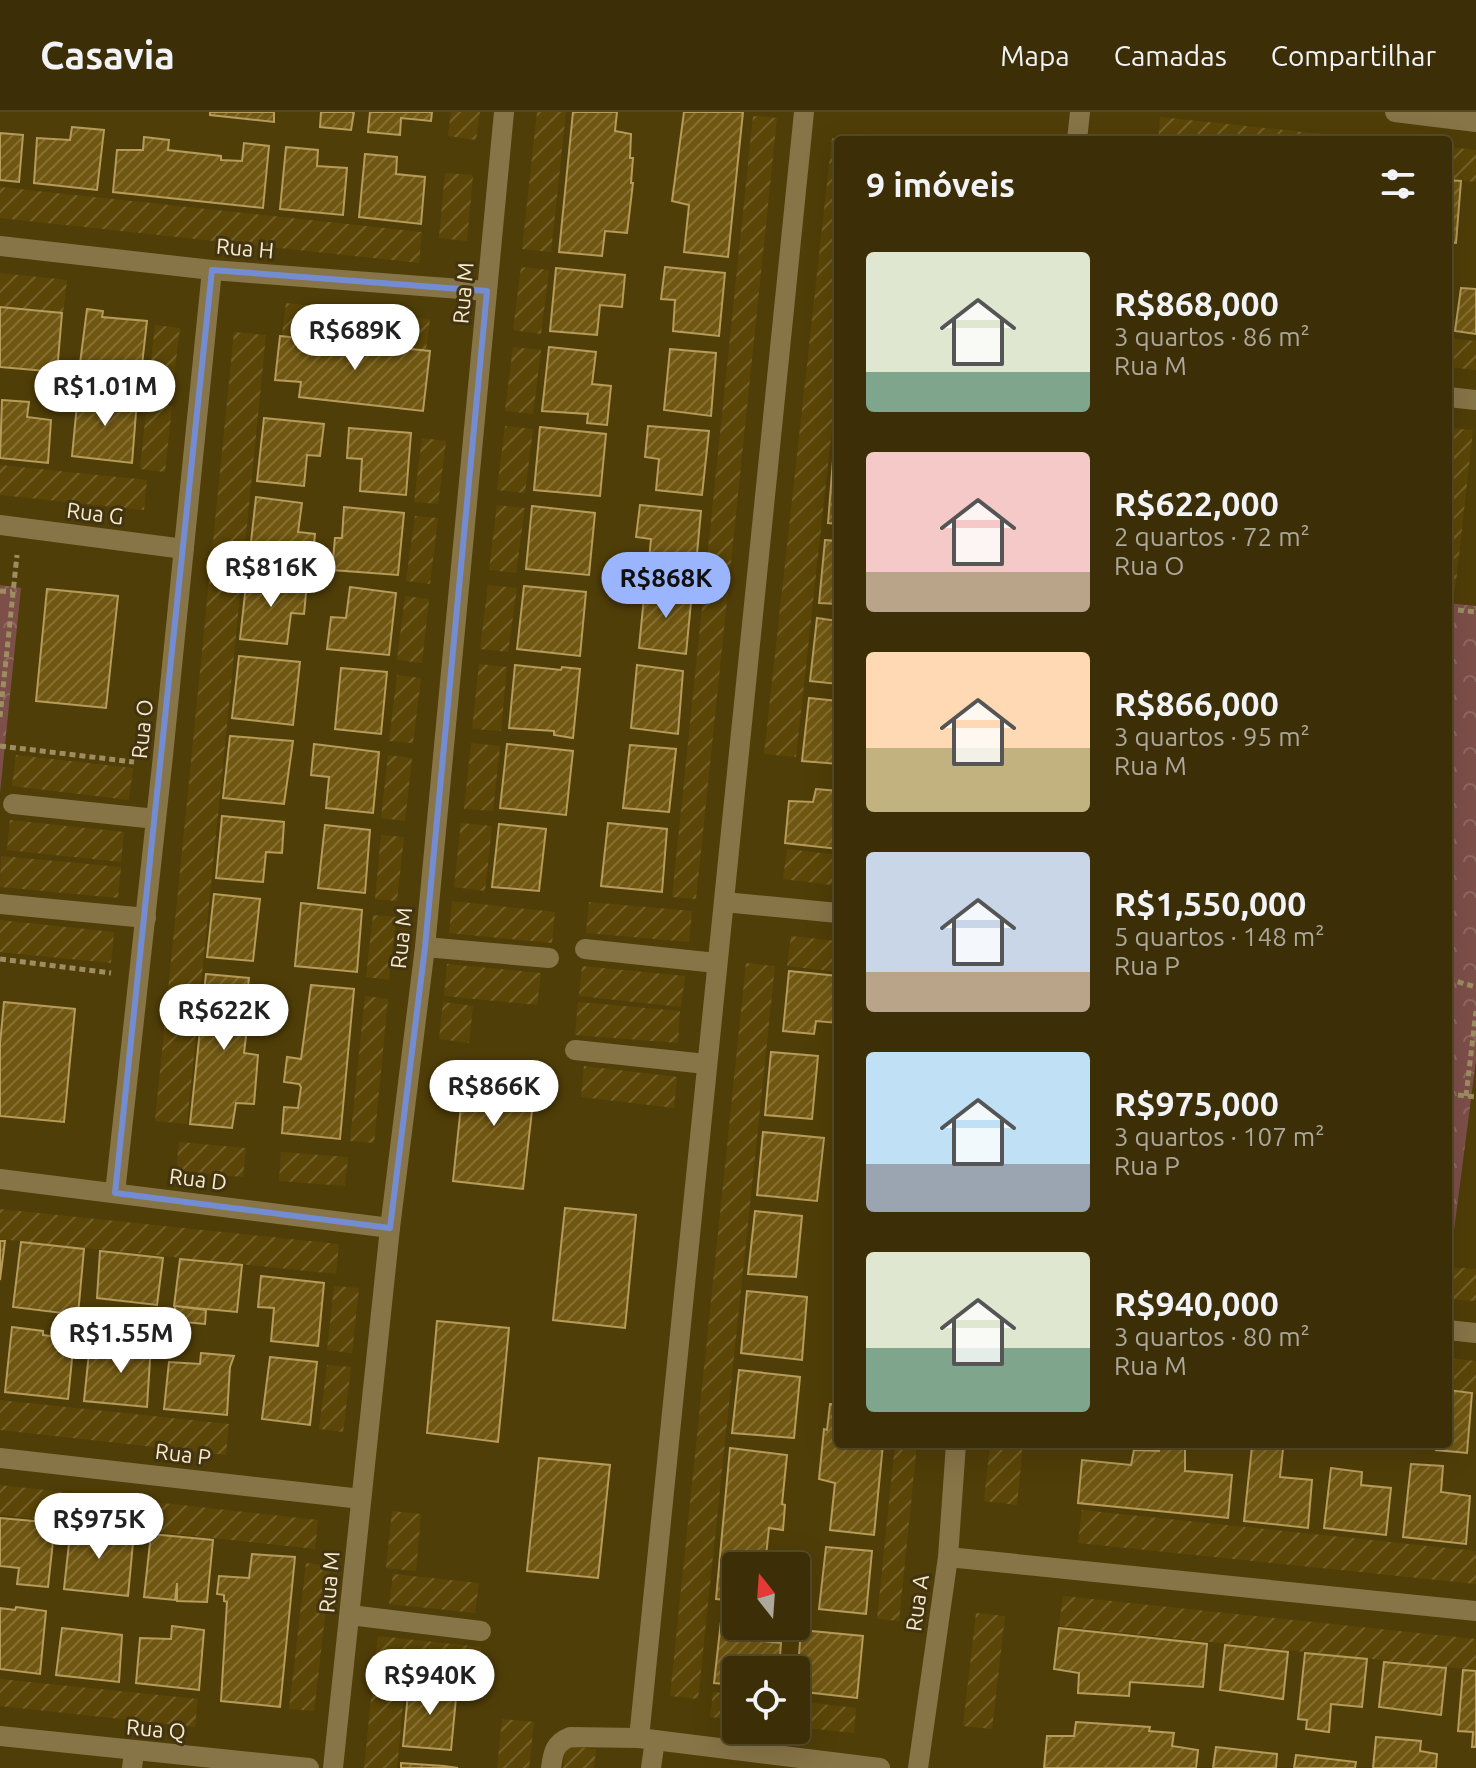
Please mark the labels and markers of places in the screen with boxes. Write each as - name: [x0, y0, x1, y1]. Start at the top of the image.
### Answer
- pin: R$689K: [290, 304, 420, 372]
- pin: R$1.01M: [31, 360, 179, 428]
- pin: R$816K: [206, 541, 336, 609]
- pin: R$868K: [601, 552, 731, 620]
- pin: R$622K: [159, 984, 289, 1052]
- pin: R$866K: [429, 1060, 559, 1128]
- pin: R$1.55M: [47, 1307, 195, 1375]
- pin: R$975K: [34, 1493, 164, 1561]
- pin: R$940K: [365, 1649, 495, 1717]

